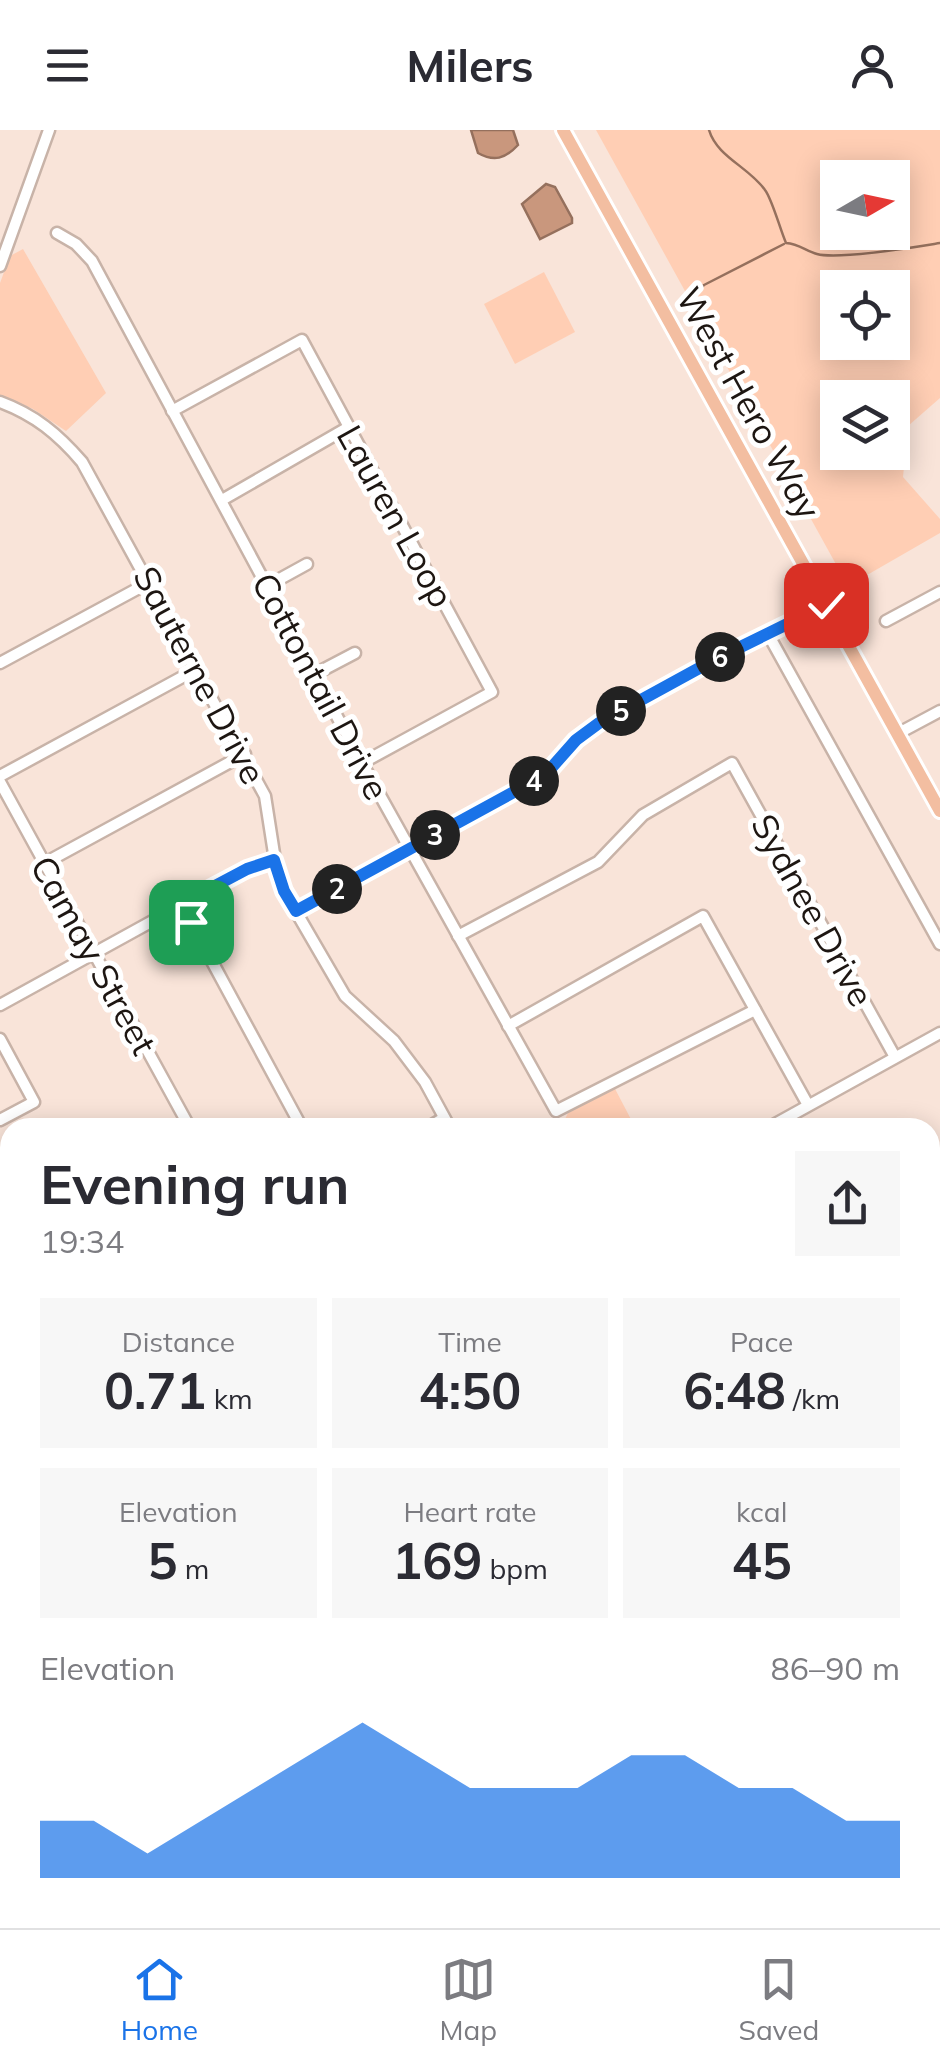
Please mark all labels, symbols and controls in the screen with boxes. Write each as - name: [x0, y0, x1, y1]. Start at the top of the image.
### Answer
- text: Milers: [406, 37, 534, 93]
- icon: menu: [40, 38, 95, 93]
- icon: person: [845, 38, 900, 93]
- north arrow: [820, 160, 910, 250]
- map controls: [820, 160, 910, 470]
- button: locate: [820, 270, 910, 360]
- street label: West Hero Way: [667, 279, 831, 527]
- button: layers: [820, 380, 910, 470]
- street label: Lauren Loop: [328, 417, 464, 615]
- street label: Sauterne Drive: [124, 559, 276, 791]
- pin: [784, 563, 869, 648]
- street label: Cottontail Drive: [243, 565, 399, 807]
- icon: check: [799, 578, 854, 633]
- pin: 6: [695, 632, 745, 682]
- text: 6: [712, 639, 728, 674]
- pin: 5: [596, 686, 646, 736]
- text: 5: [613, 693, 629, 728]
- pin: 4: [509, 756, 559, 806]
- text: 4: [526, 763, 542, 798]
- street label: Sydnee Drive: [742, 806, 884, 1014]
- pin: 3: [410, 810, 460, 860]
- text: 3: [427, 817, 443, 852]
- street label: Camay Street: [21, 848, 167, 1062]
- pin: 2: [312, 864, 362, 914]
- text: 2: [329, 871, 345, 906]
- pin: [149, 880, 234, 965]
- icon: arrive: [164, 895, 219, 950]
- text: Evening run: [40, 1149, 349, 1218]
- button: share: [795, 1151, 900, 1256]
- text: 19:34: [40, 1221, 124, 1261]
- text: Distance: [122, 1324, 235, 1359]
- text: Time: [438, 1324, 502, 1359]
- text: Pace: [730, 1324, 793, 1359]
- text: 0.71: [104, 1359, 206, 1422]
- text: 4:50: [419, 1359, 521, 1422]
- text: 6:48: [683, 1359, 786, 1422]
- text: km: [206, 1381, 253, 1416]
- text: /km: [786, 1381, 840, 1416]
- text: Elevation: [119, 1494, 238, 1529]
- text: Heart rate: [403, 1494, 537, 1529]
- text: kcal: [736, 1494, 787, 1529]
- text: 5: [147, 1529, 177, 1592]
- text: 169: [392, 1529, 482, 1592]
- text: 45: [732, 1529, 792, 1592]
- text: m: [177, 1551, 209, 1586]
- text: bpm: [482, 1551, 548, 1586]
- text: Elevation: [40, 1648, 175, 1688]
- text: 86–90 m: [771, 1648, 900, 1688]
- tab: Home: [121, 1952, 198, 2047]
- tab: Map: [439, 1952, 497, 2047]
- tab: Saved: [738, 1952, 819, 2047]

